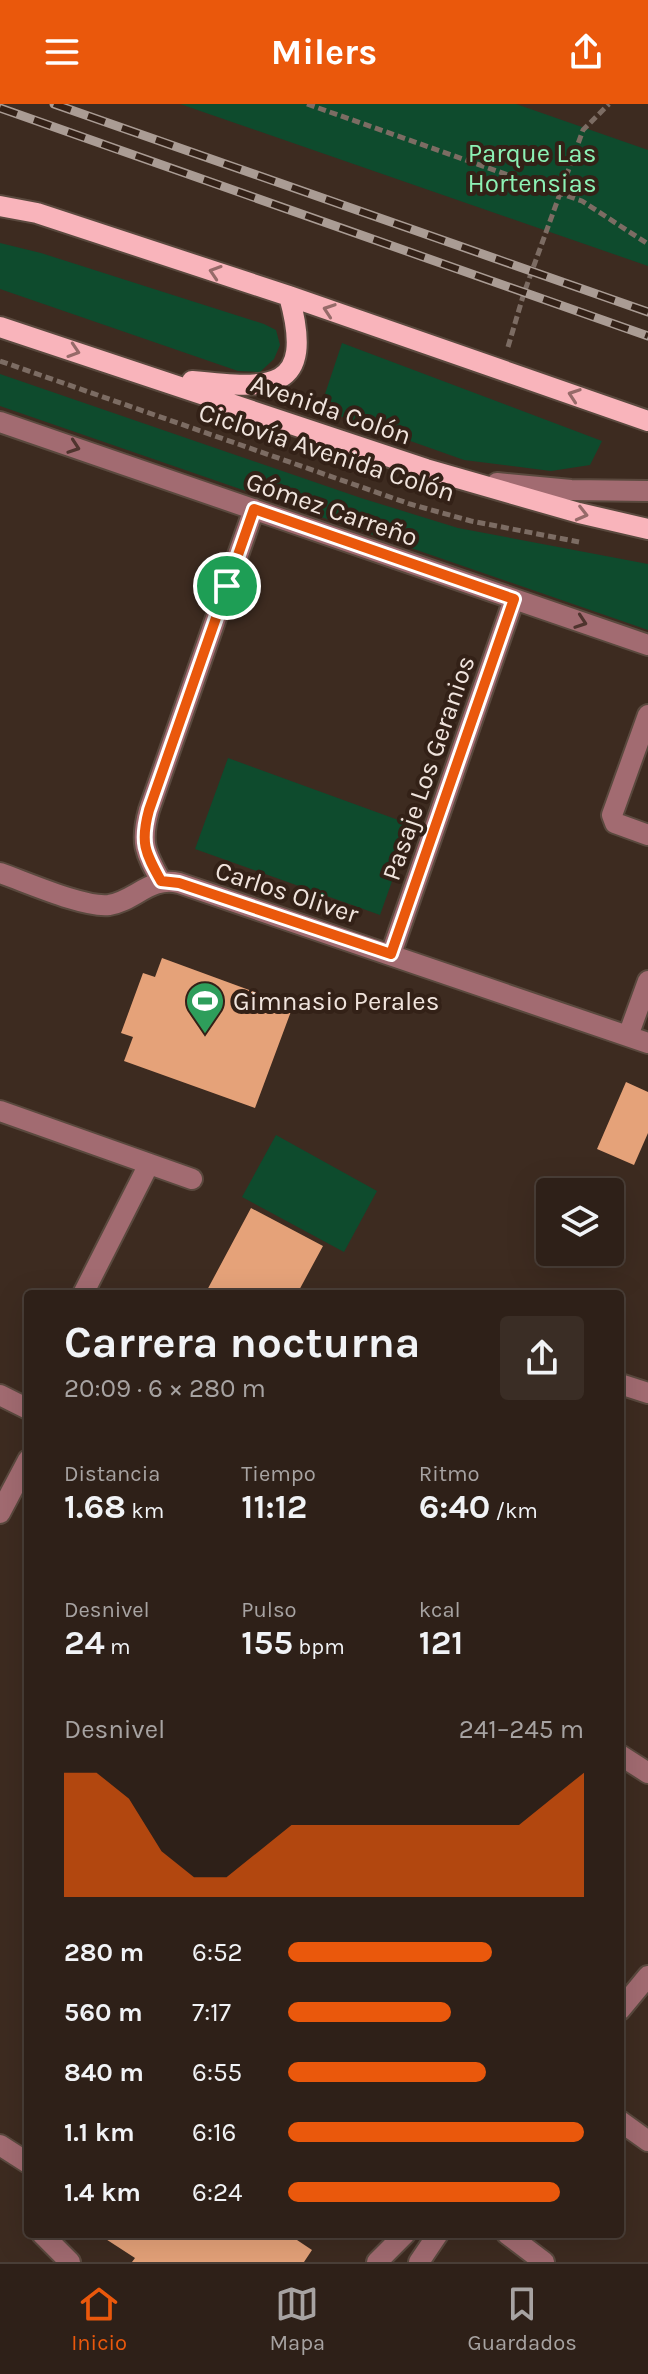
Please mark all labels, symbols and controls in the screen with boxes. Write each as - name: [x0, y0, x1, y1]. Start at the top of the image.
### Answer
- icon: menu: [40, 30, 84, 74]
- icon: share: [564, 30, 608, 74]
- text: Milers: [271, 31, 377, 73]
- park label: Parque Las Hortensias: [467, 138, 597, 199]
- one-way arrow: [209, 265, 223, 281]
- one-way arrow: [323, 303, 337, 319]
- one-way arrow: [67, 342, 81, 358]
- street label: Avenida Colón: [247, 368, 415, 451]
- one-way arrow: [568, 388, 582, 405]
- street label: Ciclovía Avenida Colón: [195, 396, 459, 509]
- one-way arrow: [66, 437, 80, 454]
- street label: Gómez Carreño: [242, 466, 422, 553]
- one-way arrow: [574, 504, 588, 521]
- pin: [193, 552, 261, 620]
- icon: arrive: [205, 564, 249, 608]
- one-way arrow: [573, 613, 587, 629]
- street label: Pasaje Los Geranios: [375, 652, 481, 885]
- street label: Carlos Oliver: [211, 855, 363, 930]
- sports icon: Gimnasio Perales: [184, 980, 226, 1035]
- place label: Gimnasio Perales: [233, 986, 439, 1017]
- map controls: [536, 1178, 624, 1266]
- button: layers: [536, 1178, 624, 1266]
- button: share: [500, 1316, 584, 1400]
- text: Carrera nocturna: [64, 1317, 421, 1368]
- text: 20:09 · 6 × 280 m: [64, 1373, 266, 1404]
- text: Distancia: [64, 1461, 160, 1487]
- text: Tiempo: [241, 1461, 316, 1487]
- text: Ritmo: [419, 1461, 480, 1487]
- text: 1.68: [64, 1487, 126, 1527]
- text: 11:12: [241, 1487, 307, 1527]
- text: 6:40: [419, 1487, 490, 1527]
- text: km: [126, 1498, 164, 1524]
- text: /km: [490, 1498, 538, 1524]
- text: Desnivel: [64, 1597, 150, 1623]
- text: Pulso: [241, 1597, 297, 1623]
- text: kcal: [419, 1597, 461, 1623]
- text: 24: [64, 1623, 105, 1663]
- text: 155: [241, 1623, 293, 1663]
- text: 121: [419, 1623, 463, 1663]
- text: m: [105, 1634, 131, 1660]
- text: bpm: [293, 1634, 345, 1660]
- text: Desnivel: [64, 1714, 165, 1745]
- text: 241–245 m: [459, 1714, 584, 1745]
- text: 280 m: [64, 1937, 144, 1968]
- text: 6:52: [192, 1937, 243, 1968]
- text: 560 m: [64, 1997, 143, 2028]
- text: 7:17: [192, 1997, 231, 2028]
- text: 840 m: [64, 2057, 144, 2088]
- text: 6:55: [192, 2057, 242, 2088]
- text: 1.1 km: [64, 2117, 135, 2148]
- text: 6:16: [192, 2117, 236, 2148]
- text: 1.4 km: [64, 2177, 141, 2208]
- text: 6:24: [192, 2177, 242, 2208]
- tab: Inicio: [71, 2282, 127, 2356]
- tab: Mapa: [269, 2282, 325, 2356]
- tab: Guardados: [467, 2282, 577, 2356]

